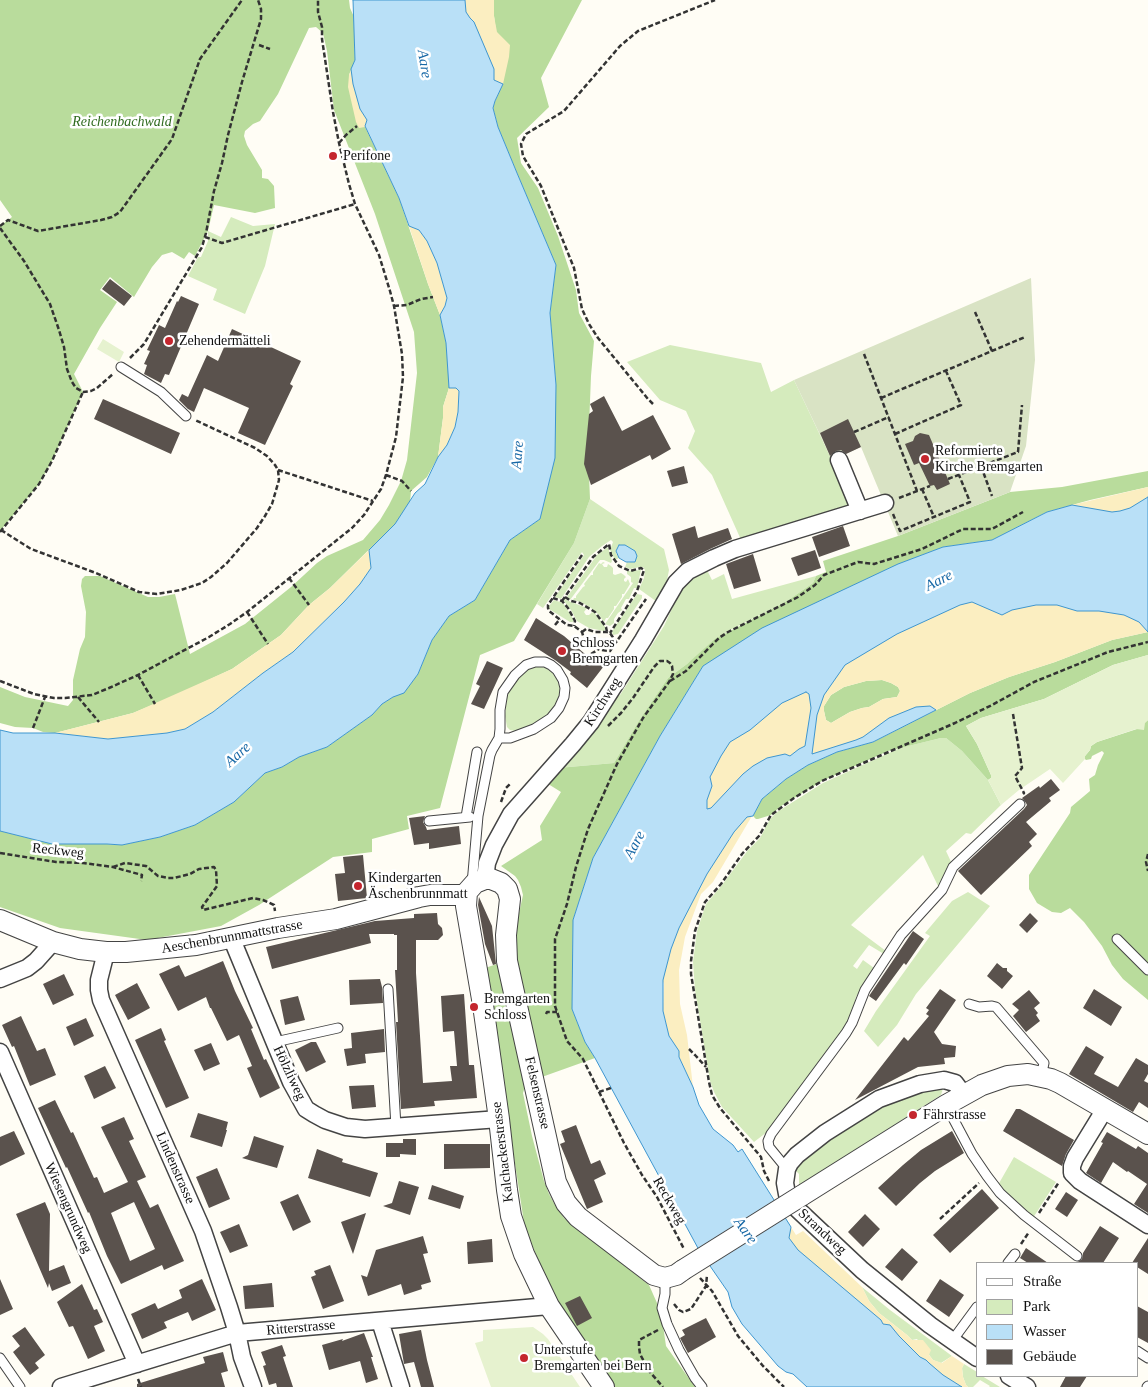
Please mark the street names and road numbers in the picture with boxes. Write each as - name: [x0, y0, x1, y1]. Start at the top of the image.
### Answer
- street label: Kirchweg: [581, 674, 625, 730]
- street label: Reckweg: [31, 840, 85, 862]
- street label: Aeschenbrunnmattstrasse: [160, 916, 304, 958]
- street label: Hölzliweg: [269, 1043, 309, 1103]
- street label: Felsenstrasse: [521, 1055, 553, 1131]
- street label: Kalchackerstrasse: [489, 1101, 517, 1203]
- street label: Lindenstrasse: [152, 1129, 198, 1207]
- street label: Wiesengrundweg: [41, 1160, 95, 1256]
- street label: Reckweg: [649, 1174, 689, 1228]
- street label: Strandweg: [794, 1205, 850, 1259]
- street label: Ritterstrasse: [266, 1317, 336, 1339]

